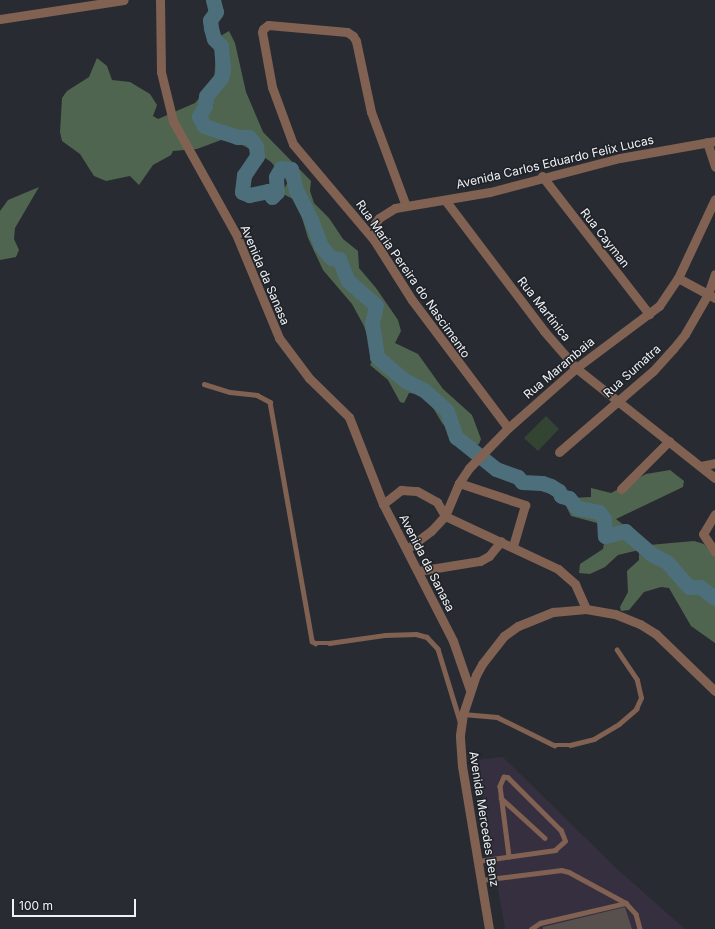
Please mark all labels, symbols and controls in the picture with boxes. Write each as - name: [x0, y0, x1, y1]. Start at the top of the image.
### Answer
- street label: Avenida Carlos Eduardo Felix Lucas: [455, 132, 655, 192]
- street label: Rua Maria Pereira do Nascimento: [353, 197, 473, 361]
- street label: Rua Cayman: [577, 205, 633, 271]
- street label: Avenida da Sanasa: [237, 223, 293, 327]
- street label: Rua Martinica: [514, 274, 574, 344]
- street label: Rua Marambaia: [521, 334, 597, 402]
- street label: Rua Sumatra: [600, 342, 664, 400]
- street label: Avenida da Sanasa: [396, 512, 458, 614]
- street label: Avenida Mercedes Benz: [466, 750, 502, 888]
- scale bar: [14, 891, 138, 917]
- text: 100 m: [19, 898, 53, 913]

